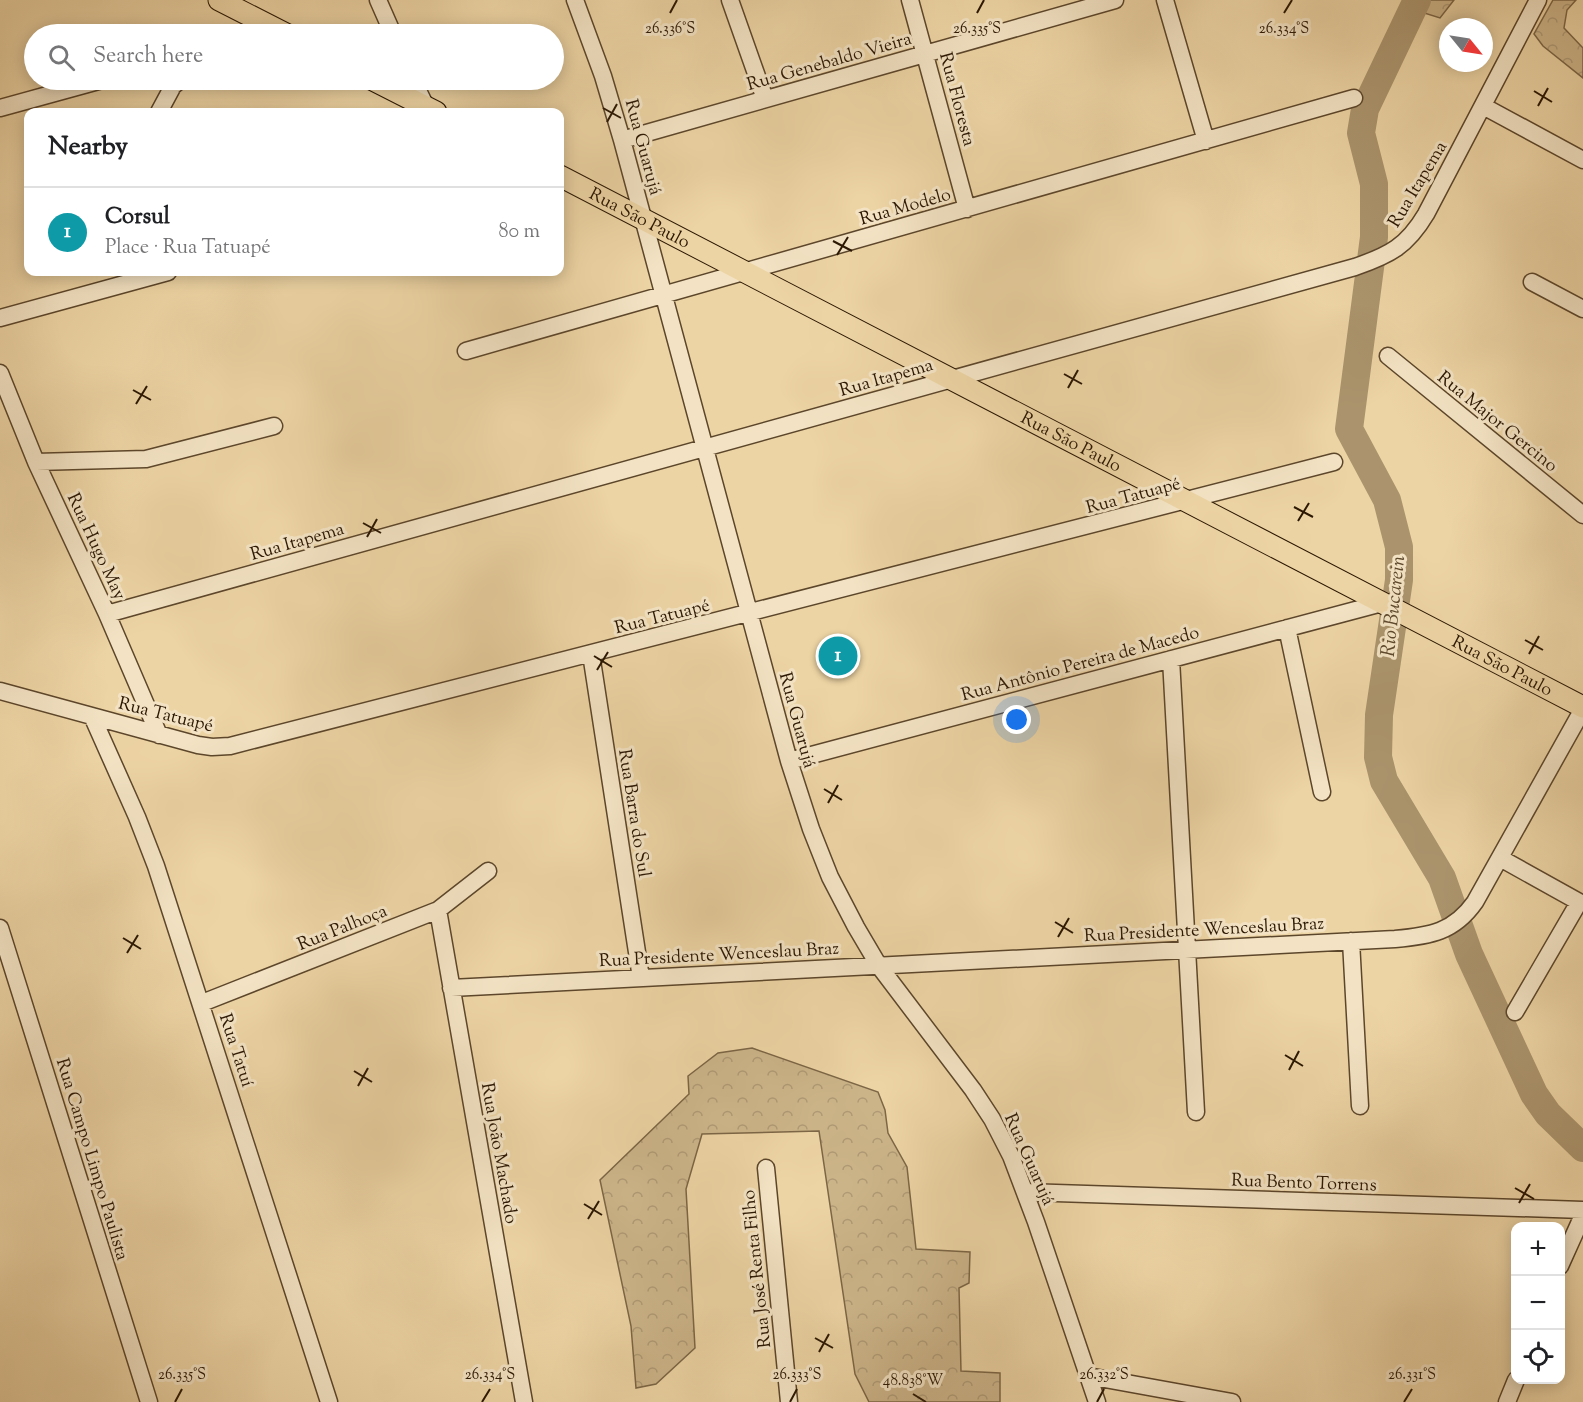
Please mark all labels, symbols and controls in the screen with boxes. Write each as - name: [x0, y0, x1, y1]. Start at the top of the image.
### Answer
- north arrow: [1439, 18, 1493, 72]
- text: 26.336°S: [645, 19, 695, 40]
- text: 26.335°S: [953, 19, 1001, 40]
- text: 26.334°S: [1259, 19, 1309, 40]
- search box: [24, 24, 564, 90]
- street label: Rua Genebaldo Vieira: [744, 27, 915, 99]
- icon: search: [45, 41, 78, 74]
- text: Search here: [93, 41, 203, 73]
- street label: Rua Floresta: [931, 50, 981, 149]
- street label: Rua Guarujá: [617, 97, 667, 198]
- text: Nearby: [48, 129, 128, 166]
- street label: Rua Itapema: [1383, 137, 1455, 233]
- street label: Rua São Paulo: [584, 182, 694, 256]
- street label: Rua Modelo: [857, 182, 954, 233]
- text: Corsul: [105, 202, 170, 234]
- text: 1: [64, 218, 71, 247]
- text: 80 m: [499, 218, 540, 247]
- text: Place · Rua Tatuapé: [105, 234, 271, 263]
- street label: Rua Itapema: [837, 353, 937, 405]
- street label: Rua Major Gercino: [1431, 366, 1563, 479]
- street label: Rua São Paulo: [1015, 406, 1125, 480]
- street label: Rua Tatuapé: [1083, 472, 1184, 522]
- street label: Rua Hugo May: [59, 489, 131, 605]
- street label: Rua Itapema: [248, 517, 348, 569]
- water label: Rio Bucarein: [1375, 554, 1414, 658]
- street label: Rua Tatuapé: [612, 594, 713, 642]
- street label: Rua Antônio Pereira de Macedo: [959, 621, 1202, 709]
- street label: Rua São Paulo: [1447, 630, 1557, 704]
- pin: 1: [818, 634, 858, 678]
- street label: Rua Guarujá: [771, 670, 821, 771]
- street label: Rua Tatuapé: [115, 692, 216, 740]
- your location: [1002, 705, 1031, 734]
- street label: Rua Barra do Sul: [610, 747, 656, 879]
- street label: Rua Palhoça: [294, 899, 392, 959]
- street label: Rua Presidente Wenceslau Braz: [1083, 912, 1325, 950]
- street label: Rua Presidente Wenceslau Braz: [598, 937, 840, 975]
- street label: Rua Tatuí: [211, 1011, 259, 1091]
- street label: Rua Campo Limpo Paulista: [48, 1055, 134, 1264]
- street label: Rua João Machado: [473, 1081, 523, 1226]
- street label: Rua Guarujá: [996, 1110, 1060, 1210]
- street label: Rua Bento Torrens: [1231, 1168, 1377, 1200]
- street label: Rua José Renta Filho: [737, 1188, 779, 1349]
- map controls: [1511, 1222, 1565, 1384]
- button: +: [1511, 1222, 1565, 1276]
- button: −: [1511, 1276, 1565, 1330]
- button: locate: [1511, 1330, 1565, 1384]
- text: 26.335°S: [158, 1365, 206, 1386]
- text: 26.334°S: [465, 1365, 515, 1386]
- text: 26.333°S: [773, 1365, 821, 1386]
- text: 26.332°S: [1079, 1365, 1129, 1386]
- text: 26.331°S: [1388, 1365, 1436, 1386]
- text: 48.838°W: [883, 1371, 943, 1392]

